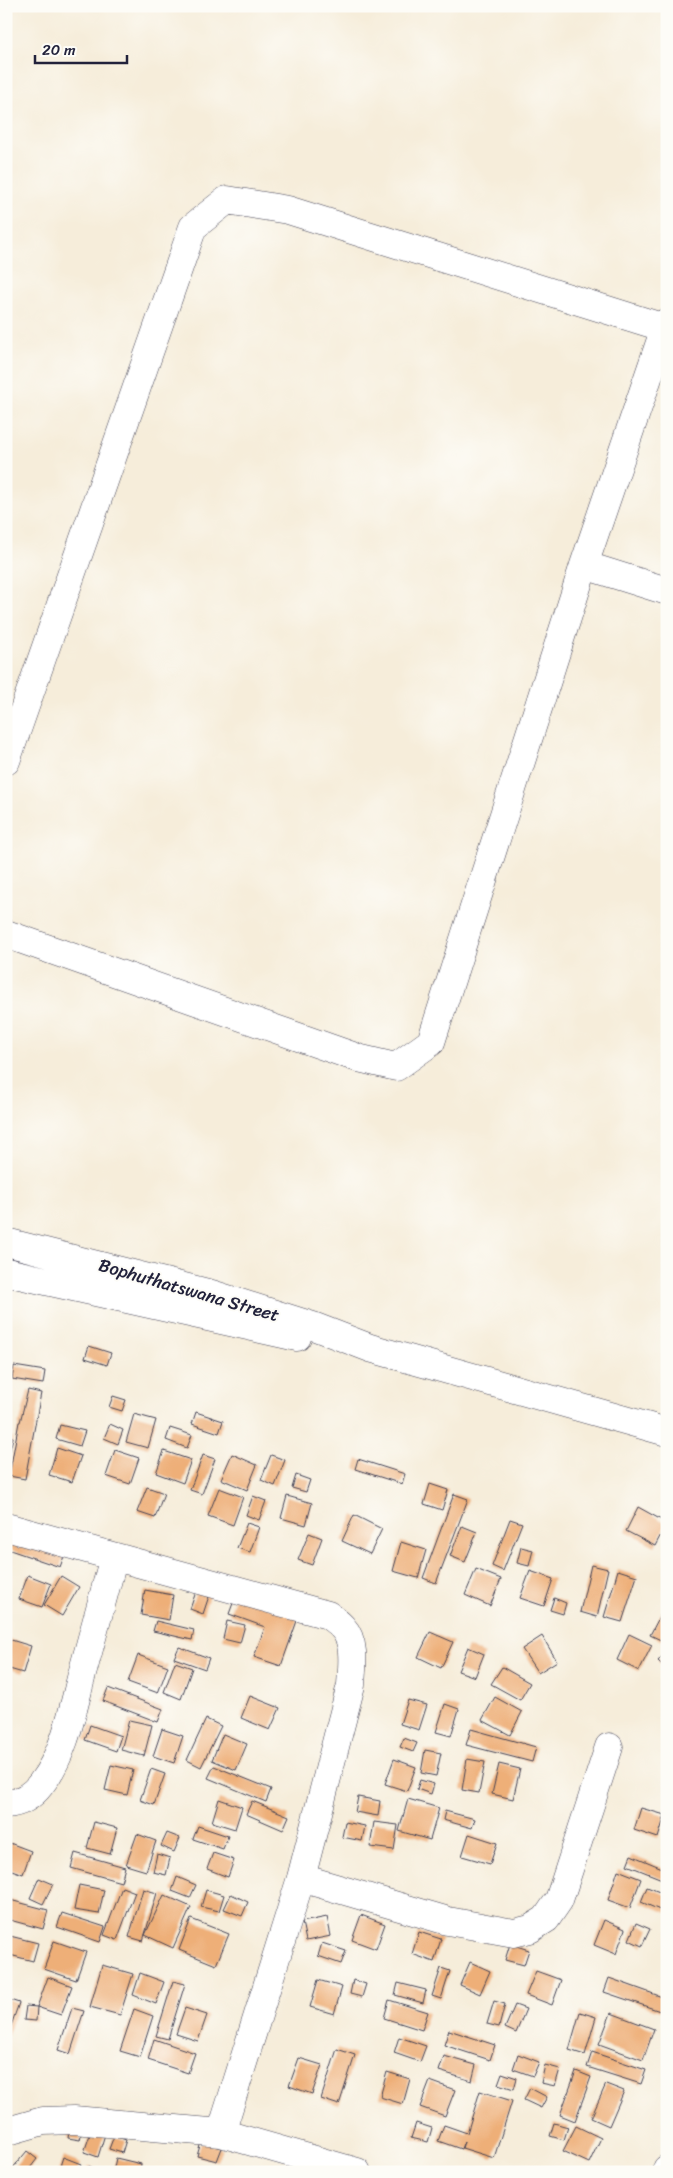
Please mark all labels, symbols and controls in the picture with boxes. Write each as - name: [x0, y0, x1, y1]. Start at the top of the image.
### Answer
- scale bar: [35, 32, 128, 64]
- text: 20 m: [42, 37, 76, 63]
- street label: Bophuthatswana Street: [95, 1249, 283, 1331]

